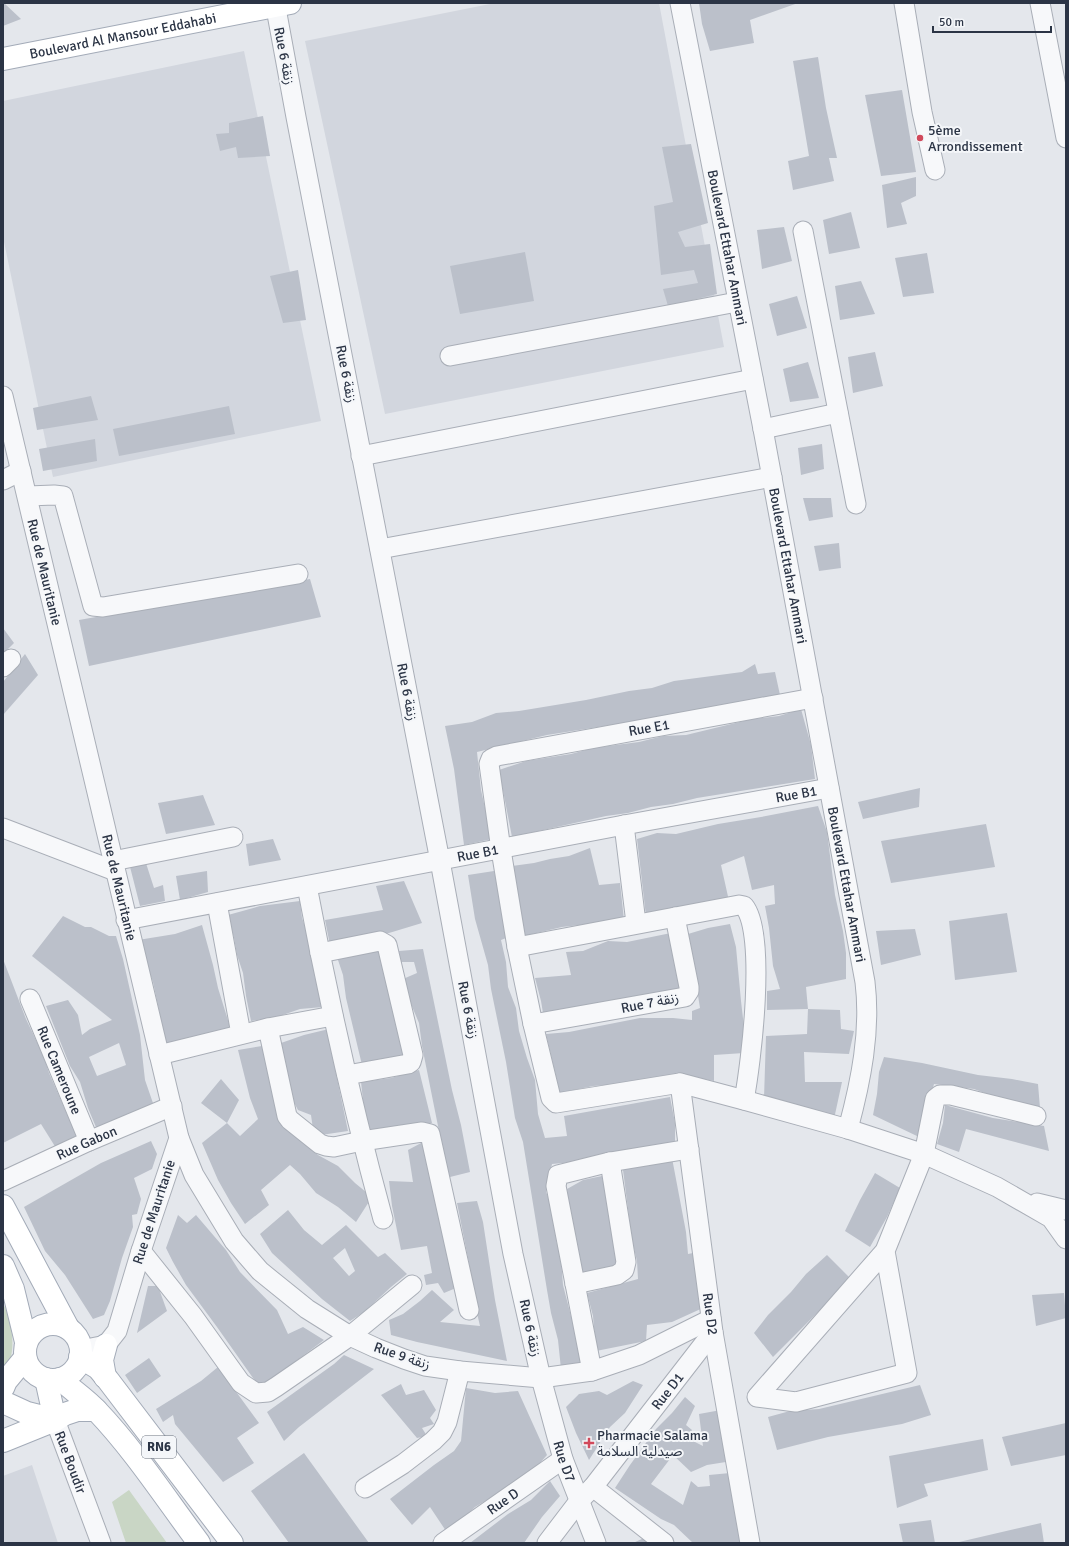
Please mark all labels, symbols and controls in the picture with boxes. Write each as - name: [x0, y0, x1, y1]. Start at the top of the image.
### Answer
- scale bar: [933, 8, 1051, 34]
- street label: Boulevard Al Mansour Eddahabi: [28, 9, 218, 62]
- text: 50 m: [939, 15, 964, 30]
- street label: Rue 6 زنقة: [270, 26, 298, 86]
- place label: 5ème Arrondissement: [928, 122, 1023, 155]
- marker: 5ème Arrondissement: [915, 133, 925, 143]
- street label: Boulevard Ettahar Ammari: [704, 168, 751, 327]
- street label: Rue 6 زنقة: [332, 344, 360, 404]
- street label: Boulevard Ettahar Ammari: [766, 486, 811, 645]
- street label: Rue de Mauritanie: [24, 517, 66, 627]
- street label: Rue 6 زنقة: [393, 662, 421, 722]
- street label: Rue E1: [627, 716, 671, 740]
- street label: Rue B1: [774, 782, 818, 806]
- street label: Boulevard Ettahar Ammari: [824, 805, 870, 964]
- street label: Rue de Mauritanie: [99, 832, 140, 942]
- street label: Rue B1: [455, 841, 500, 865]
- street label: Rue 6 زنقة: [454, 980, 482, 1040]
- street label: Rue 7 زنقة: [620, 989, 680, 1017]
- street label: Rue Cameroune: [34, 1023, 85, 1117]
- street label: Rue Gabon: [54, 1122, 119, 1163]
- street label: Rue de Mauritanie: [129, 1158, 179, 1266]
- street label: Rue D2: [699, 1292, 722, 1336]
- street label: Rue 6 زنقة: [516, 1298, 544, 1358]
- street label: Rue 9 زنقة: [371, 1338, 433, 1374]
- street label: Rue D1: [648, 1369, 687, 1413]
- place label: Pharmacie Salama صيدلية السلامة: [597, 1427, 708, 1460]
- street label: Rue Boudir: [51, 1428, 91, 1497]
- road number: RN6: [142, 1436, 176, 1458]
- marker: Pharmacie Salama صيدلية السلامة: [584, 1438, 594, 1448]
- street label: Rue D7: [550, 1439, 580, 1484]
- street label: Rue D: [484, 1484, 522, 1518]

